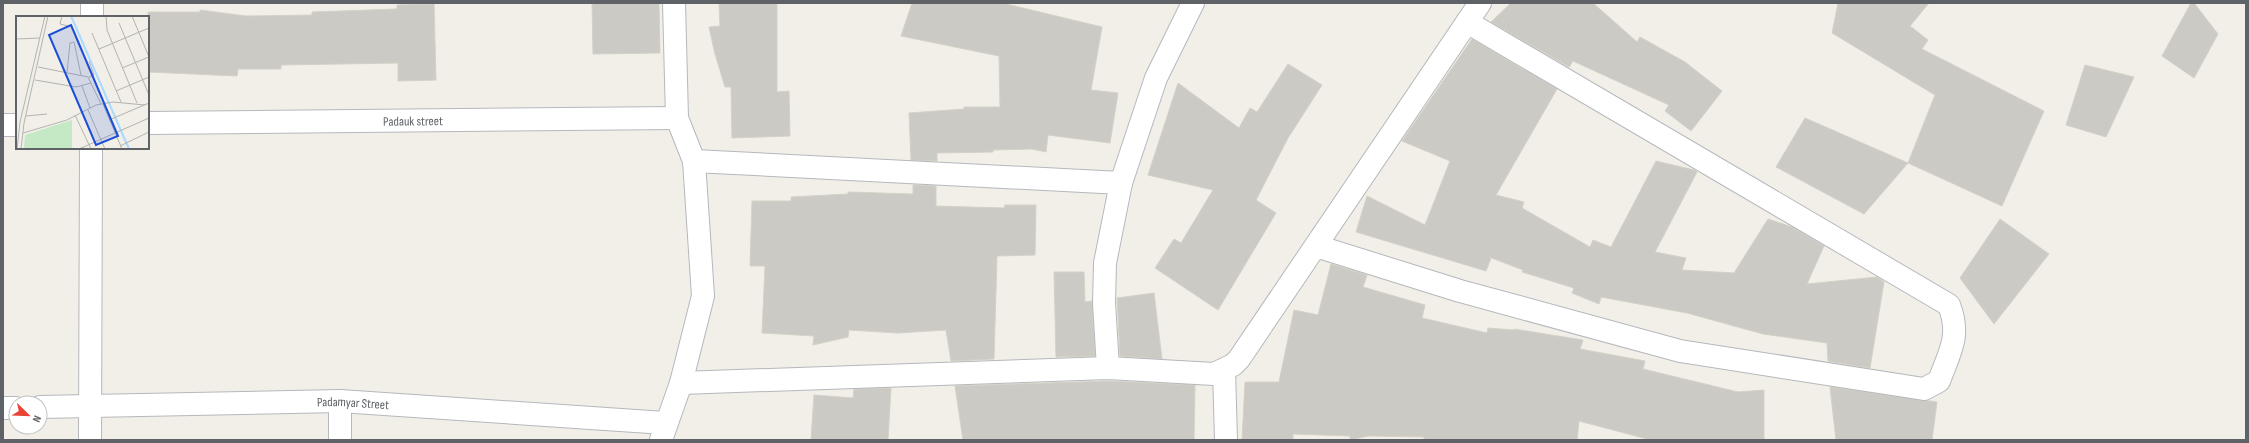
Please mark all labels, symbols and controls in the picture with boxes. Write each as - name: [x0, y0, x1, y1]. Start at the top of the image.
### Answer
- inset map: [16, 16, 149, 149]
- street label: Padauk street: [383, 113, 443, 130]
- street label: Padamyar Street: [317, 394, 389, 413]
- north arrow: [8, 395, 48, 435]
- text: N: [30, 413, 44, 424]

